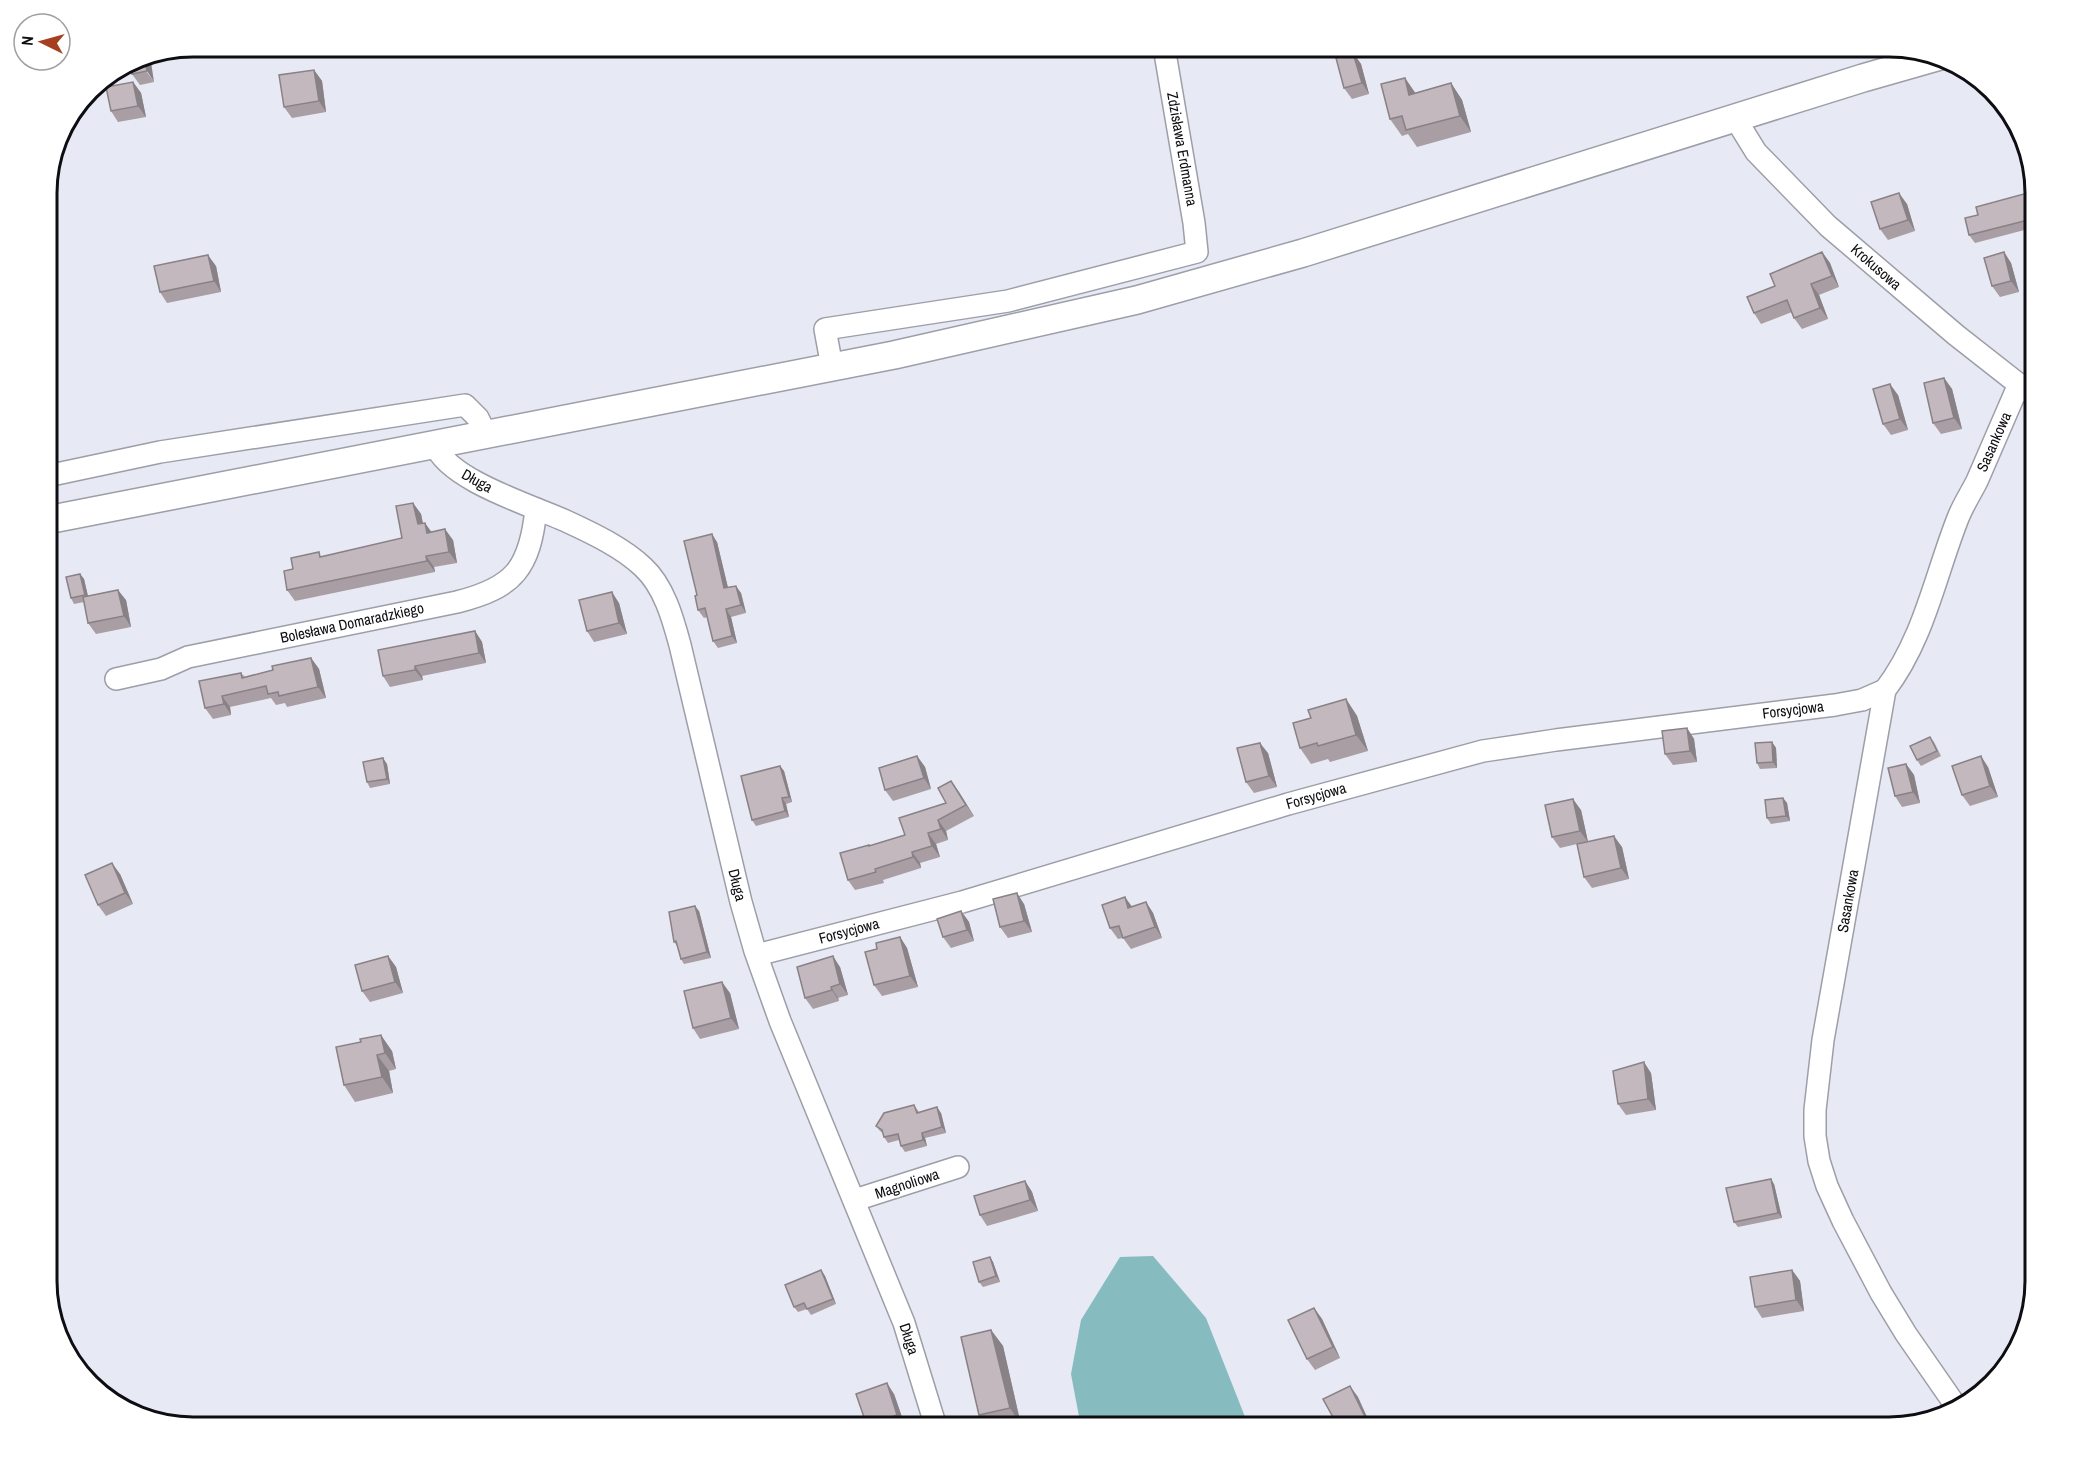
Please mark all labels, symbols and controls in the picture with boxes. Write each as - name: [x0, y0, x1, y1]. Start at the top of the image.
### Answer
- north arrow: [12, 12, 72, 72]
- text: N: [16, 35, 38, 46]
- street label: Zdzisława Erdmanna: [1162, 90, 1203, 208]
- street label: Krokusowa: [1846, 239, 1906, 295]
- street label: Sasankowa: [1971, 408, 2016, 475]
- street label: Długa: [458, 464, 497, 498]
- street label: Bolesława Domaradzkiego: [278, 597, 426, 648]
- street label: Forsycjowa: [1761, 695, 1825, 724]
- street label: Forsycjowa: [1283, 777, 1349, 814]
- street label: Długa: [723, 867, 752, 903]
- street label: Sasankowa: [1832, 868, 1863, 934]
- street label: Forsycjowa: [816, 912, 881, 949]
- street label: Magnoliowa: [872, 1163, 942, 1204]
- street label: Długa: [895, 1320, 924, 1358]

